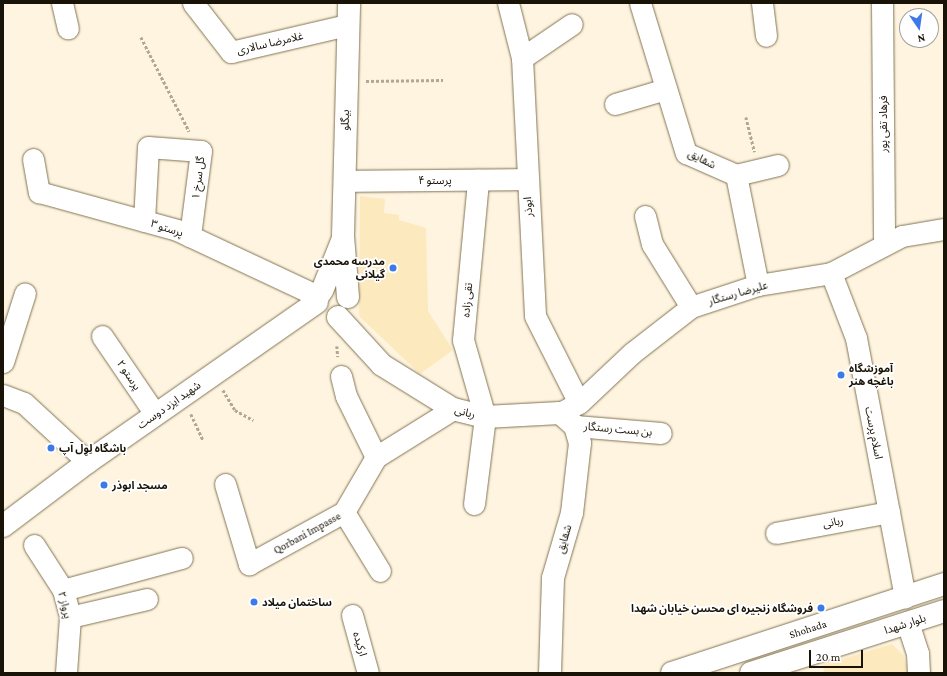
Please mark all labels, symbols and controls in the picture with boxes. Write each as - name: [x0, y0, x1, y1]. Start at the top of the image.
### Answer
- north arrow: [899, 8, 939, 48]
- street label: غلامرضا سالاری: [236, 29, 304, 57]
- text: N: [916, 32, 926, 45]
- street label: فرهاد تقی پور: [876, 95, 890, 153]
- street label: بیگلو: [338, 109, 352, 131]
- street label: شقایق: [686, 146, 718, 172]
- street label: گل سرخ ۱: [189, 156, 207, 200]
- street label: پرستو ۴: [418, 173, 452, 187]
- street label: ابوذر: [521, 197, 535, 217]
- street label: پرستو ۳: [149, 217, 185, 239]
- place label: مدرسه محمدی گیلانی: [314, 255, 385, 281]
- marker: مدرسه محمدی گیلانی: [388, 263, 398, 273]
- street label: علیرضا رستگار: [707, 278, 769, 308]
- street label: تقی زاده: [459, 282, 475, 318]
- street label: پرستو ۲: [114, 357, 144, 393]
- place label: آموزشگاه باغچه هنر: [849, 362, 894, 388]
- marker: آموزشگاه باغچه هنر: [836, 370, 846, 380]
- street label: شهید ایزد دوست: [135, 378, 203, 432]
- street label: ربانی: [453, 403, 477, 421]
- street label: اسلام پرست: [862, 406, 886, 460]
- street label: بن بست رستگار: [583, 419, 653, 439]
- place label: باشگاه لِوِل آپ: [59, 441, 126, 455]
- marker: باشگاه لِوِل آپ: [46, 443, 56, 453]
- place label: مسجد ابوذر: [112, 478, 168, 492]
- marker: مسجد ابوذر: [99, 480, 109, 490]
- street label: Qorbani Impasse: [271, 509, 343, 557]
- street label: ربانی: [821, 514, 845, 530]
- street label: شقایق: [554, 523, 574, 555]
- street label: پرواز ۲: [55, 590, 75, 620]
- place label: ساختمان میلاد: [262, 595, 332, 609]
- marker: ساختمان میلاد: [249, 597, 259, 607]
- place label: فروشگاه زنجیره ای محسن خیابان شهدا: [631, 601, 813, 615]
- marker: فروشگاه زنجیره ای محسن خیابان شهدا: [816, 603, 826, 613]
- street label: بلوار شهدا: [883, 611, 927, 637]
- street label: Shohada: [788, 617, 828, 641]
- street label: ارکیده: [350, 630, 370, 658]
- scale bar: [811, 642, 865, 668]
- text: 20 m: [816, 650, 840, 664]

